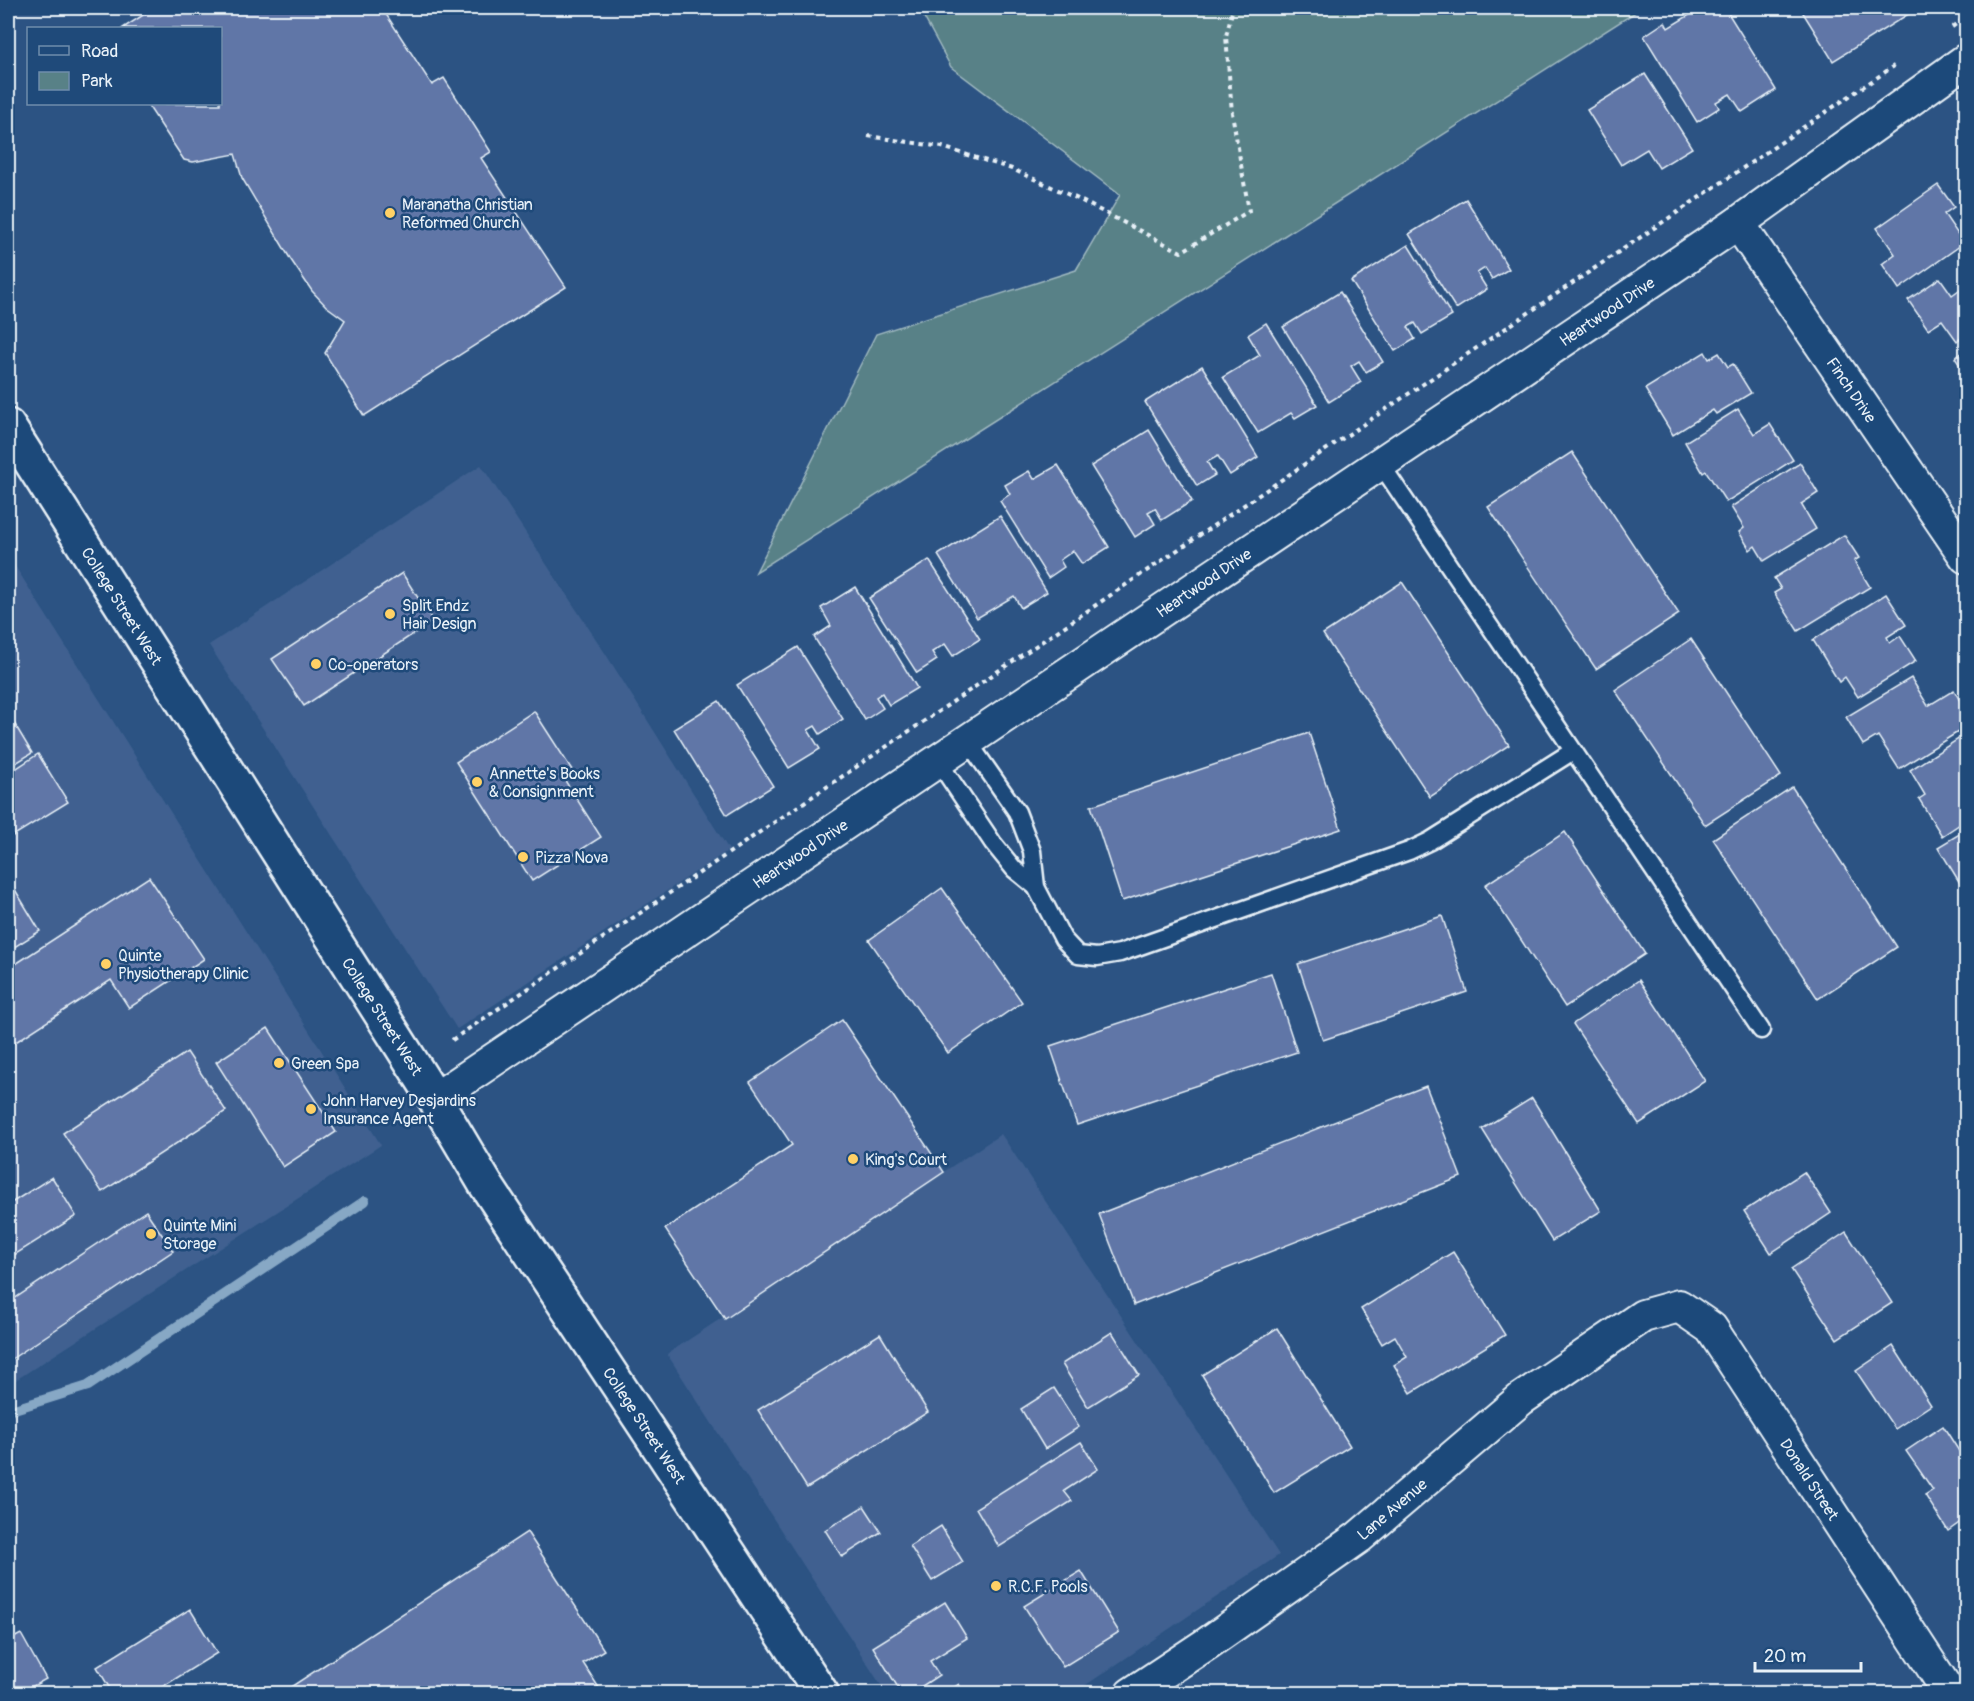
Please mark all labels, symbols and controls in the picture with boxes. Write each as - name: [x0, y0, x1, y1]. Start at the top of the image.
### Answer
- legend: [27, 27, 222, 105]
- text: Road: [81, 40, 118, 63]
- text: Park: [81, 70, 113, 93]
- place label: Maranatha Christian Reformed Church: [402, 195, 533, 233]
- marker: Maranatha Christian Reformed Church: [383, 206, 397, 220]
- street label: Heartwood Drive: [1556, 273, 1659, 351]
- street label: Finch Drive: [1822, 354, 1880, 427]
- street label: College Street West: [77, 544, 166, 669]
- street label: Heartwood Drive: [1153, 544, 1256, 622]
- place label: Split Endz Hair Design: [402, 596, 477, 634]
- marker: Split Endz Hair Design: [383, 607, 397, 621]
- place label: Co-operators: [328, 655, 418, 675]
- marker: Co-operators: [309, 657, 323, 671]
- place label: Annette's Books & Consignment: [489, 764, 600, 802]
- marker: Annette's Books & Consignment: [470, 775, 484, 789]
- street label: Heartwood Drive: [749, 815, 852, 893]
- place label: Pizza Nova: [535, 848, 608, 868]
- marker: Pizza Nova: [516, 850, 530, 864]
- place label: Quinte Physiotherapy Clinic: [118, 946, 249, 984]
- street label: College Street West: [337, 954, 427, 1080]
- marker: Quinte Physiotherapy Clinic: [99, 957, 113, 971]
- place label: Green Spa: [291, 1054, 359, 1074]
- marker: Green Spa: [272, 1056, 286, 1070]
- place label: John Harvey Desjardins Insurance Agent: [323, 1091, 476, 1129]
- marker: John Harvey Desjardins Insurance Agent: [304, 1102, 318, 1116]
- place label: King's Court: [865, 1150, 947, 1170]
- marker: King's Court: [846, 1152, 860, 1166]
- place label: Quinte Mini Storage: [163, 1216, 236, 1254]
- marker: Quinte Mini Storage: [144, 1227, 158, 1241]
- street label: College Street West: [598, 1364, 690, 1488]
- street label: Donald Street: [1775, 1435, 1843, 1525]
- street label: Lane Avenue: [1353, 1474, 1432, 1545]
- place label: R.C.F. Pools: [1008, 1577, 1088, 1597]
- marker: R.C.F. Pools: [989, 1579, 1003, 1593]
- scale bar: [1755, 1635, 1862, 1673]
- text: 20 m: [1764, 1645, 1806, 1668]

